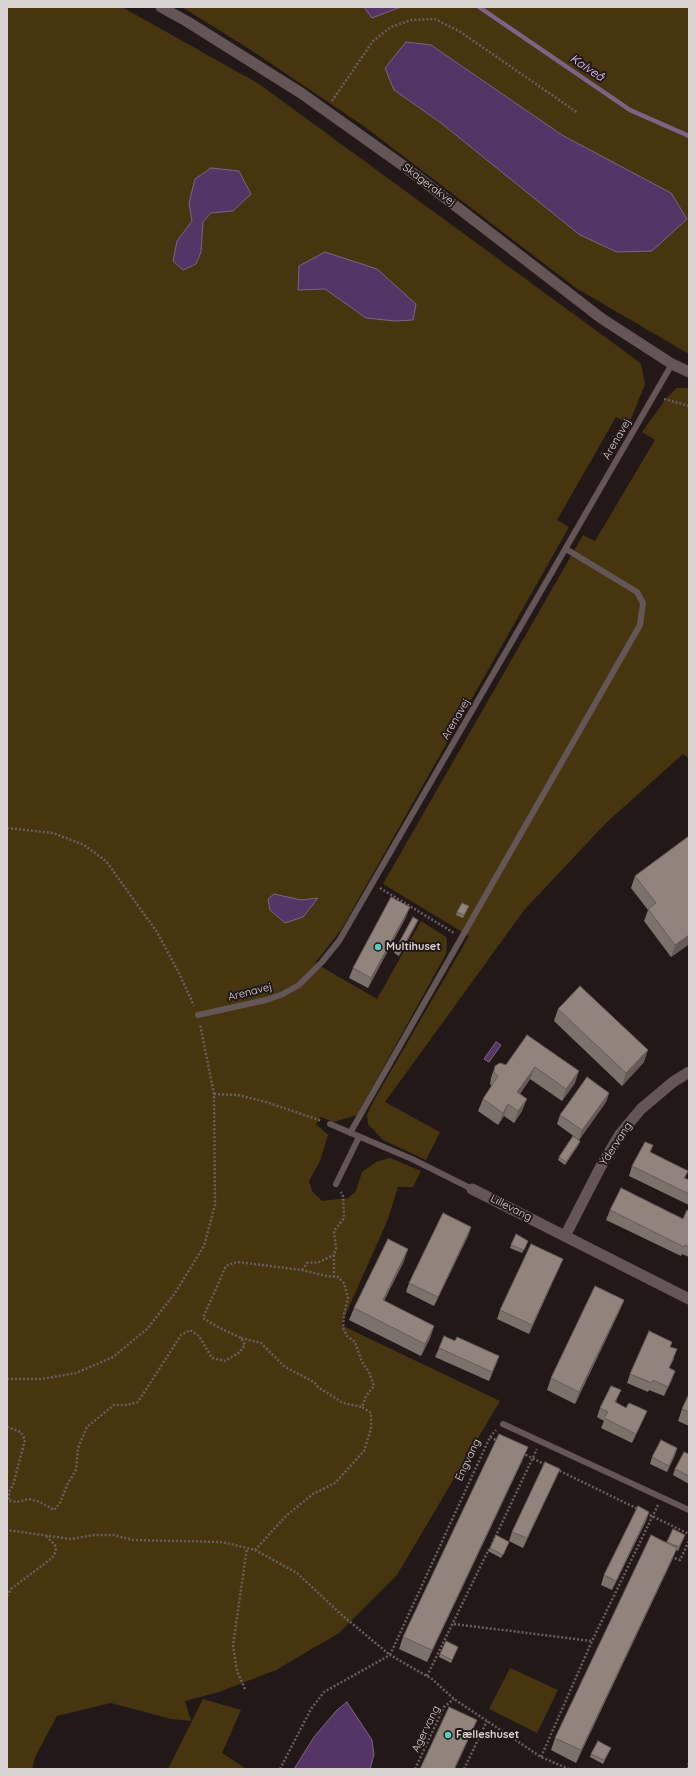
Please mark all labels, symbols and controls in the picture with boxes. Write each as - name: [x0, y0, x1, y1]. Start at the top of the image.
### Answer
- water label: Kalveå: [567, 51, 607, 85]
- street label: Skagerakvej: [400, 161, 458, 209]
- street label: Arenavej: [600, 416, 634, 462]
- street label: Arenavej: [439, 696, 473, 742]
- place label: Multihuset: [386, 940, 441, 954]
- marker: Multihuset: [373, 942, 383, 952]
- street label: Arenavej: [226, 980, 274, 1004]
- street label: Ydervang: [597, 1120, 635, 1168]
- street label: Lillevang: [488, 1192, 534, 1224]
- street label: Engvang: [452, 1437, 484, 1483]
- street label: Agervang: [409, 1703, 443, 1755]
- place label: Fælleshuset: [456, 1728, 519, 1742]
- marker: Fælleshuset: [443, 1730, 453, 1740]

